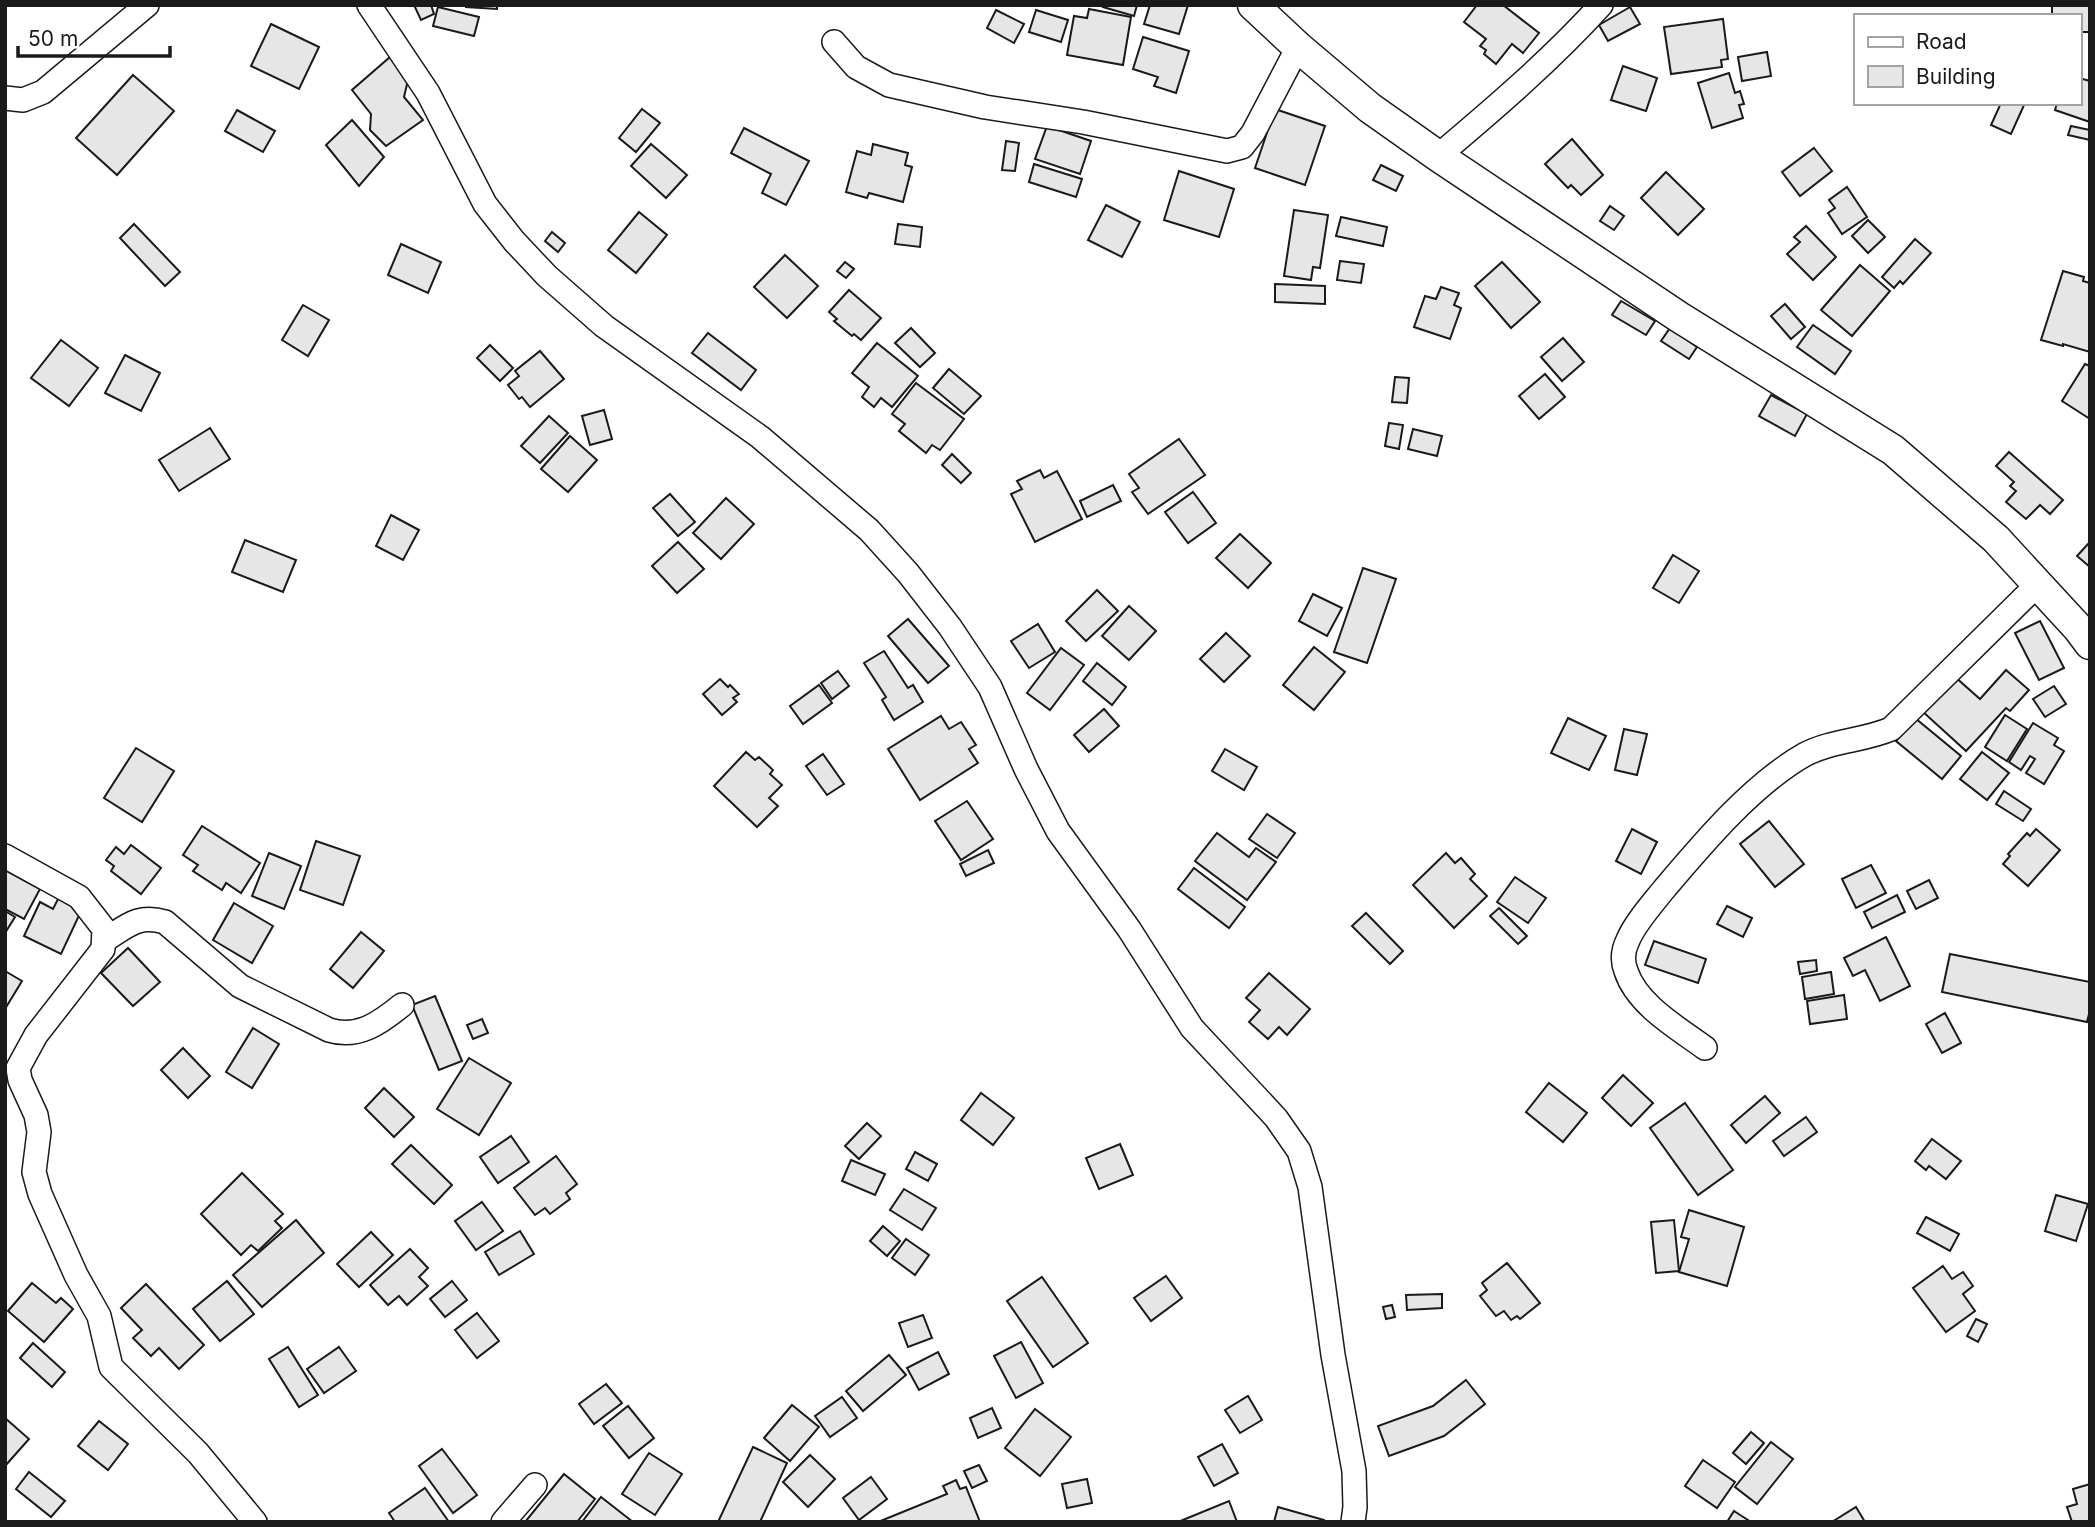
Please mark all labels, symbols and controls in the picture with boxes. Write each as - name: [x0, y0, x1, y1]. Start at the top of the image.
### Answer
- scale bar: [18, 14, 170, 58]
- legend: [1854, 14, 2081, 105]
- text: 50 m: [28, 26, 78, 51]
- text: Road: [1916, 29, 1967, 54]
- text: Building: [1916, 64, 1996, 89]

